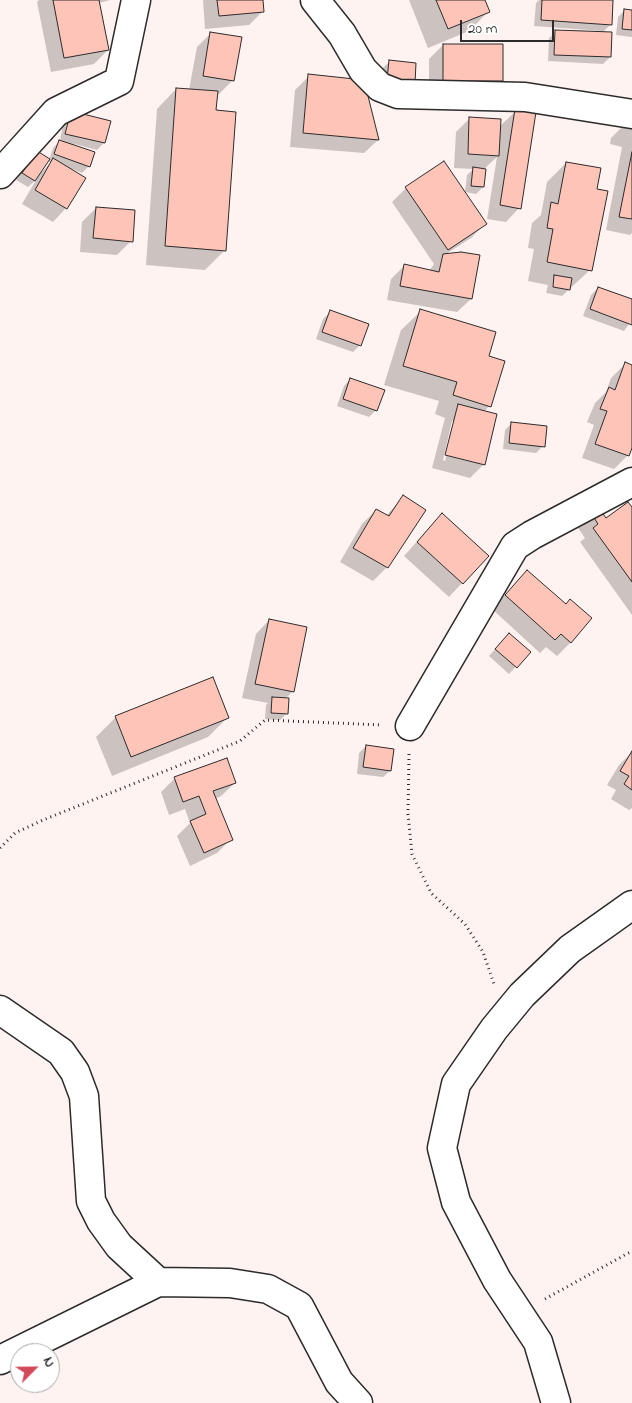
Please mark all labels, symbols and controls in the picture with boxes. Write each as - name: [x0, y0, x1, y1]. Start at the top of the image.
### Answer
- scale bar: [462, 10, 556, 42]
- text: 20 m: [468, 18, 497, 40]
- north arrow: [10, 1343, 60, 1393]
- text: N: [37, 1354, 60, 1371]

